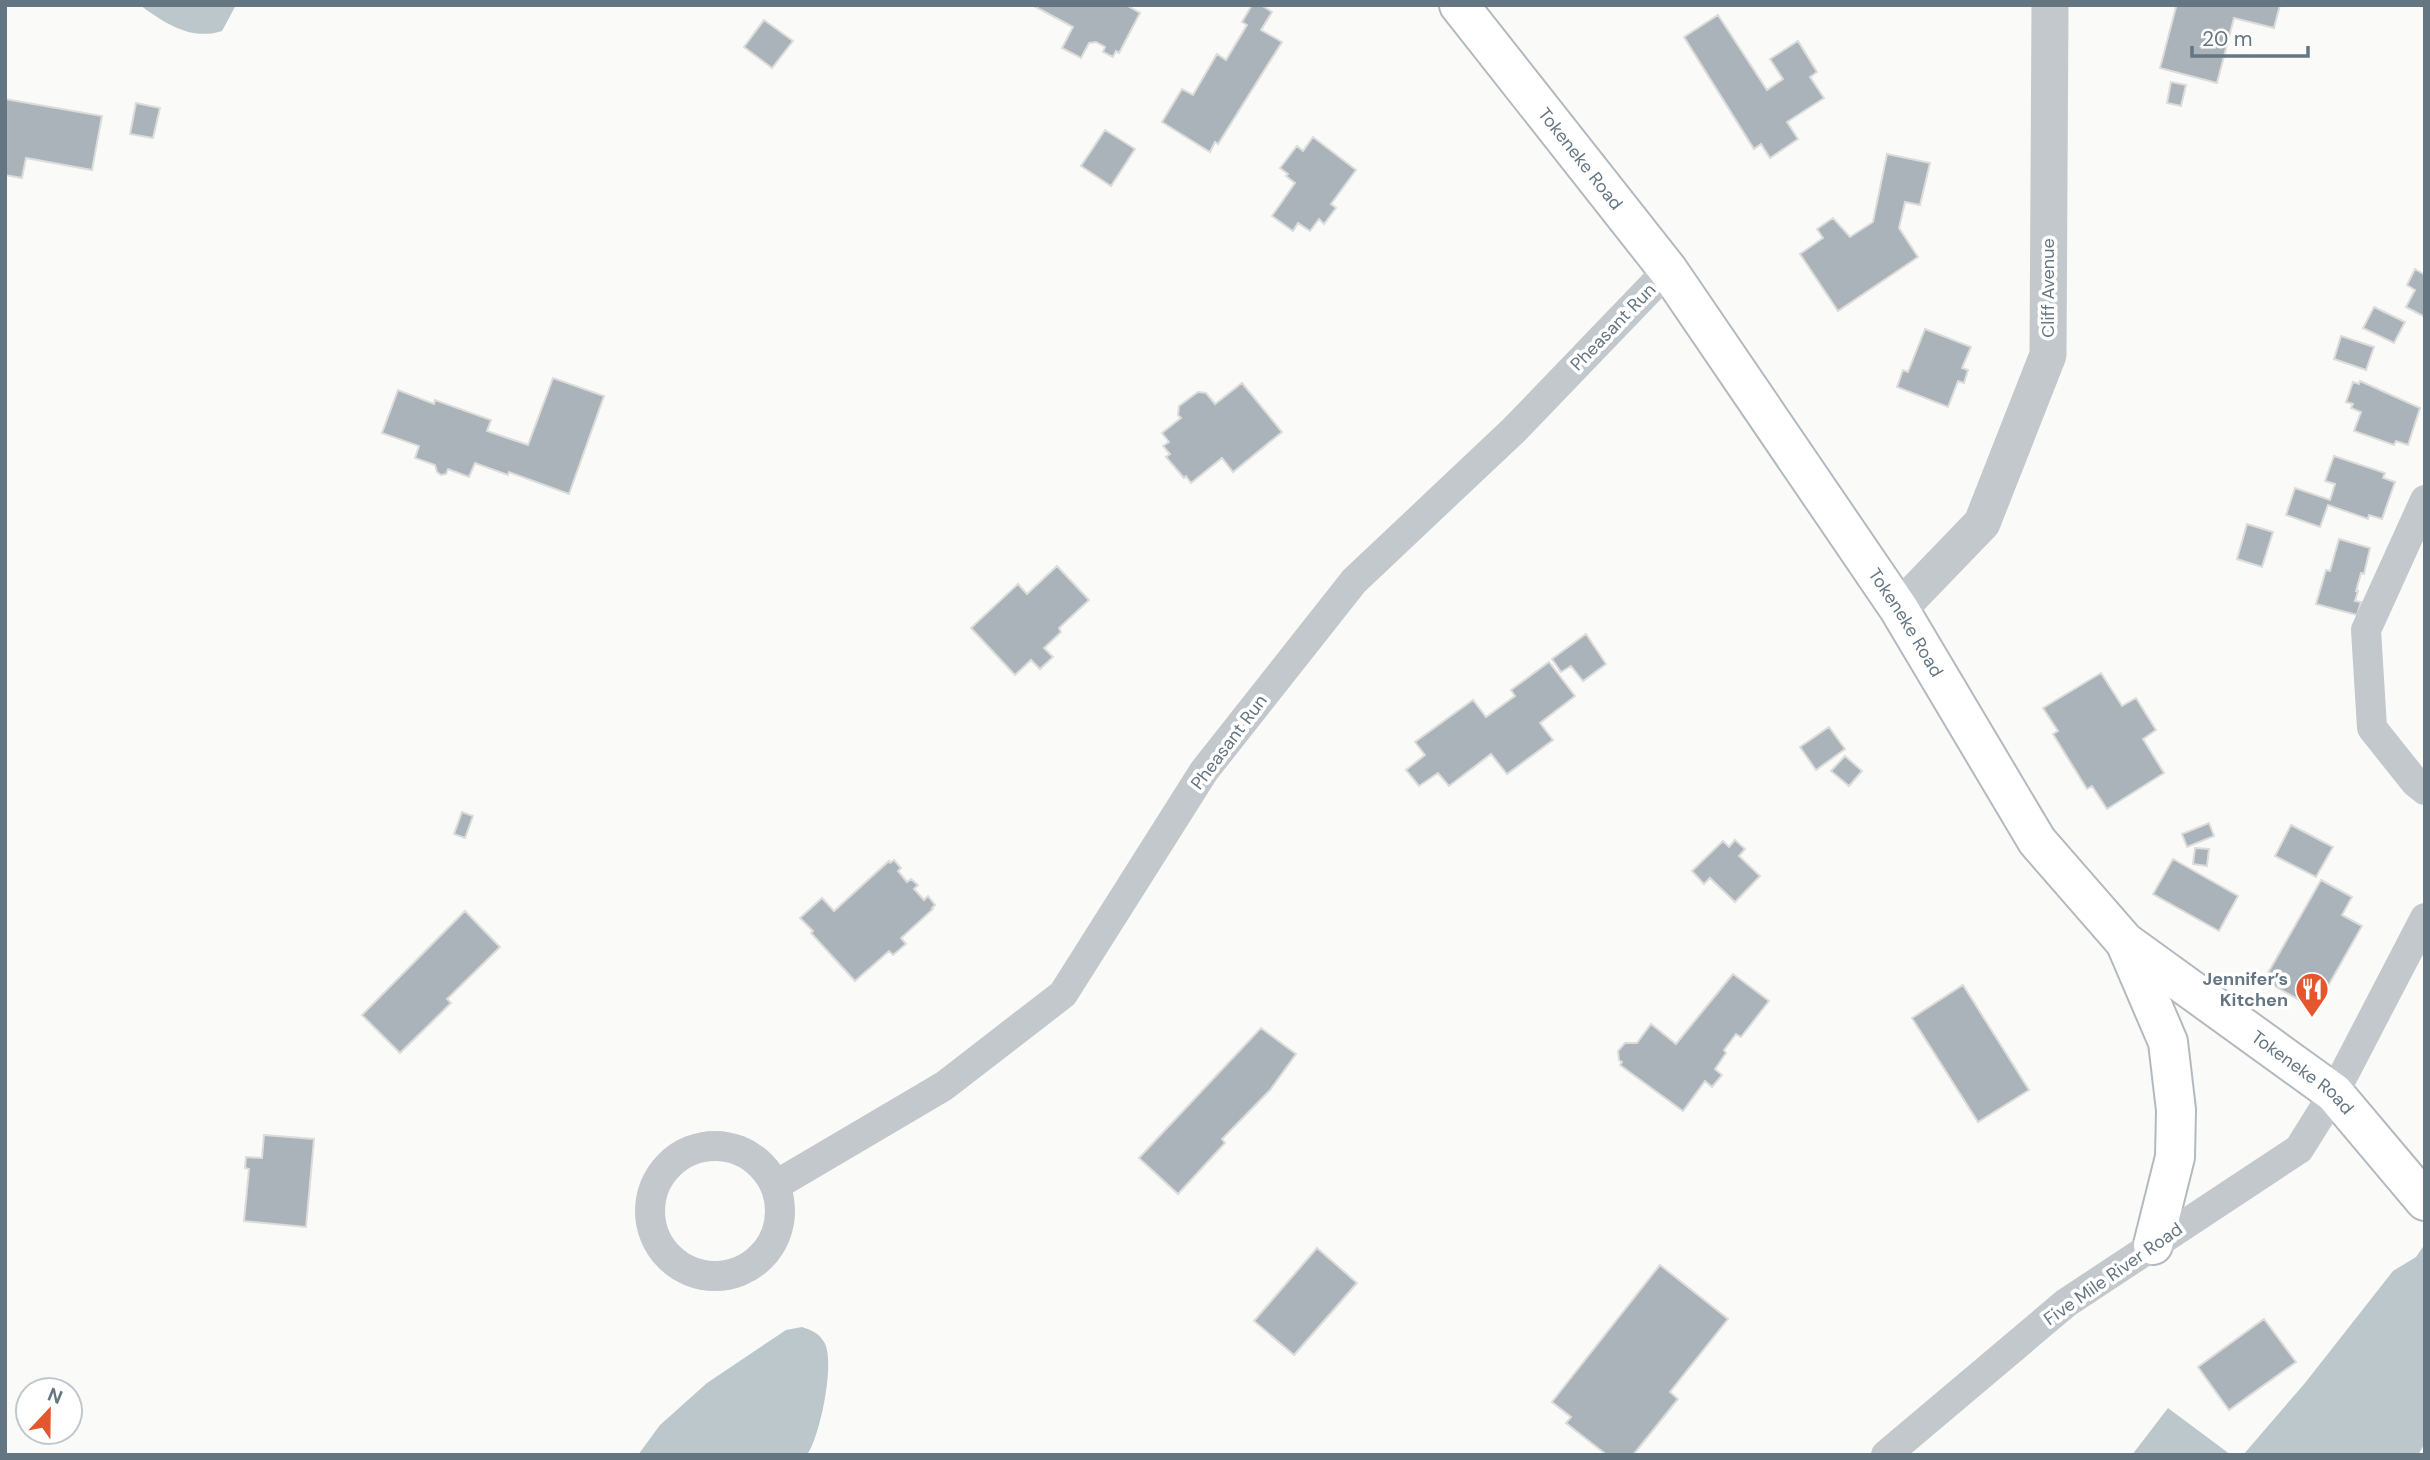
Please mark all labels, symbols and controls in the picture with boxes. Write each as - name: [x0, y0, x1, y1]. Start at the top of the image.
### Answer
- scale bar: [2192, 14, 2308, 58]
- text: 20 m: [2202, 25, 2253, 53]
- street label: Tokeneke Road: [1533, 103, 1628, 215]
- street label: Cliff Avenue: [2036, 238, 2060, 338]
- street label: Pheasant Run: [1565, 278, 1661, 376]
- street label: Tokeneke Road: [1863, 564, 1949, 681]
- street label: Pheasant Run: [1185, 690, 1273, 794]
- place label: Jennifer’s Kitchen: [2203, 967, 2288, 1012]
- restaurant icon: Jennifer’s Kitchen: [2293, 970, 2331, 1019]
- street label: Tokeneke Road: [2246, 1025, 2359, 1119]
- street label: Five Mile River Road: [2039, 1217, 2187, 1331]
- north arrow: [14, 1376, 84, 1446]
- text: N: [44, 1382, 66, 1410]

